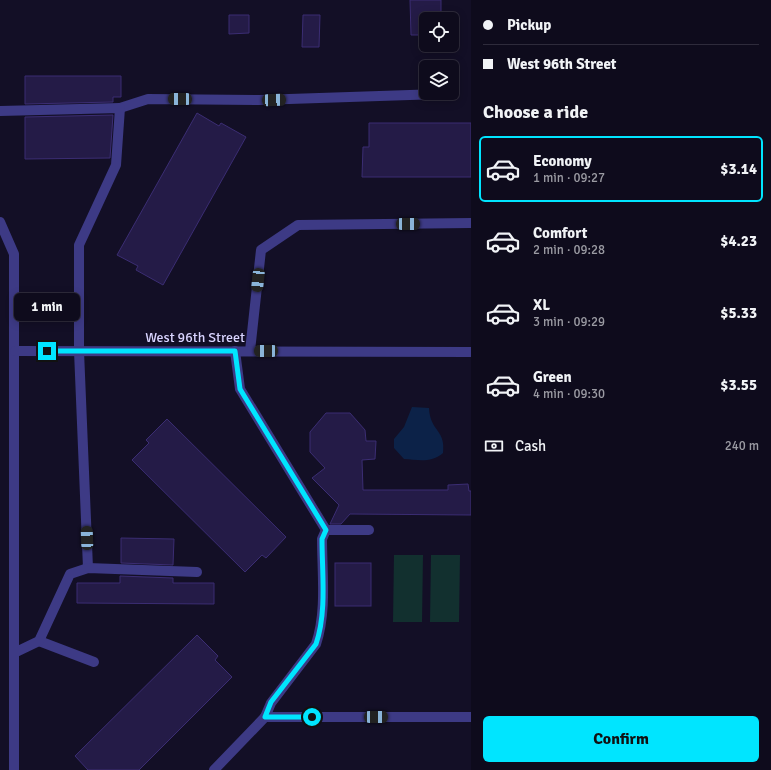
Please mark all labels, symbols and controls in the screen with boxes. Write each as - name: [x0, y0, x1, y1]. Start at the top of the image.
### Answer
- map controls: [419, 12, 459, 100]
- button: locate: [419, 12, 459, 52]
- text: Pickup: [507, 16, 551, 34]
- text: West 96th Street: [507, 55, 616, 73]
- button: layers: [419, 60, 459, 100]
- car: [168, 93, 192, 105]
- car: [262, 94, 286, 106]
- text: Choose a ride: [483, 101, 588, 123]
- icon: car: [485, 151, 521, 187]
- text: Economy: [533, 152, 592, 170]
- text: $3.14: [720, 160, 757, 178]
- text: 1 min · 09:27: [533, 170, 605, 186]
- car: [396, 218, 420, 230]
- icon: car: [485, 223, 521, 259]
- text: Comfort: [533, 224, 587, 242]
- text: $4.23: [720, 232, 757, 250]
- text: 2 min · 09:28: [533, 242, 605, 258]
- car: [251, 267, 265, 293]
- callout: 1 min: [14, 293, 80, 321]
- icon: car: [485, 295, 521, 331]
- text: XL: [533, 296, 550, 314]
- text: 1 min: [31, 299, 63, 315]
- text: $5.33: [720, 304, 757, 322]
- text: 3 min · 09:29: [533, 314, 605, 330]
- street label: West 96th Street: [145, 329, 245, 346]
- route end: [38, 342, 56, 360]
- car: [254, 345, 278, 357]
- icon: car: [485, 367, 521, 403]
- text: Green: [533, 368, 572, 386]
- text: $3.55: [720, 376, 757, 394]
- text: 4 min · 09:30: [533, 386, 605, 402]
- icon: cash: [483, 435, 505, 457]
- text: Cash: [515, 437, 546, 455]
- text: 240 m: [725, 438, 759, 454]
- car: [81, 526, 93, 550]
- route start: [303, 708, 321, 726]
- car: [364, 711, 388, 723]
- button: Confirm: [483, 716, 759, 762]

